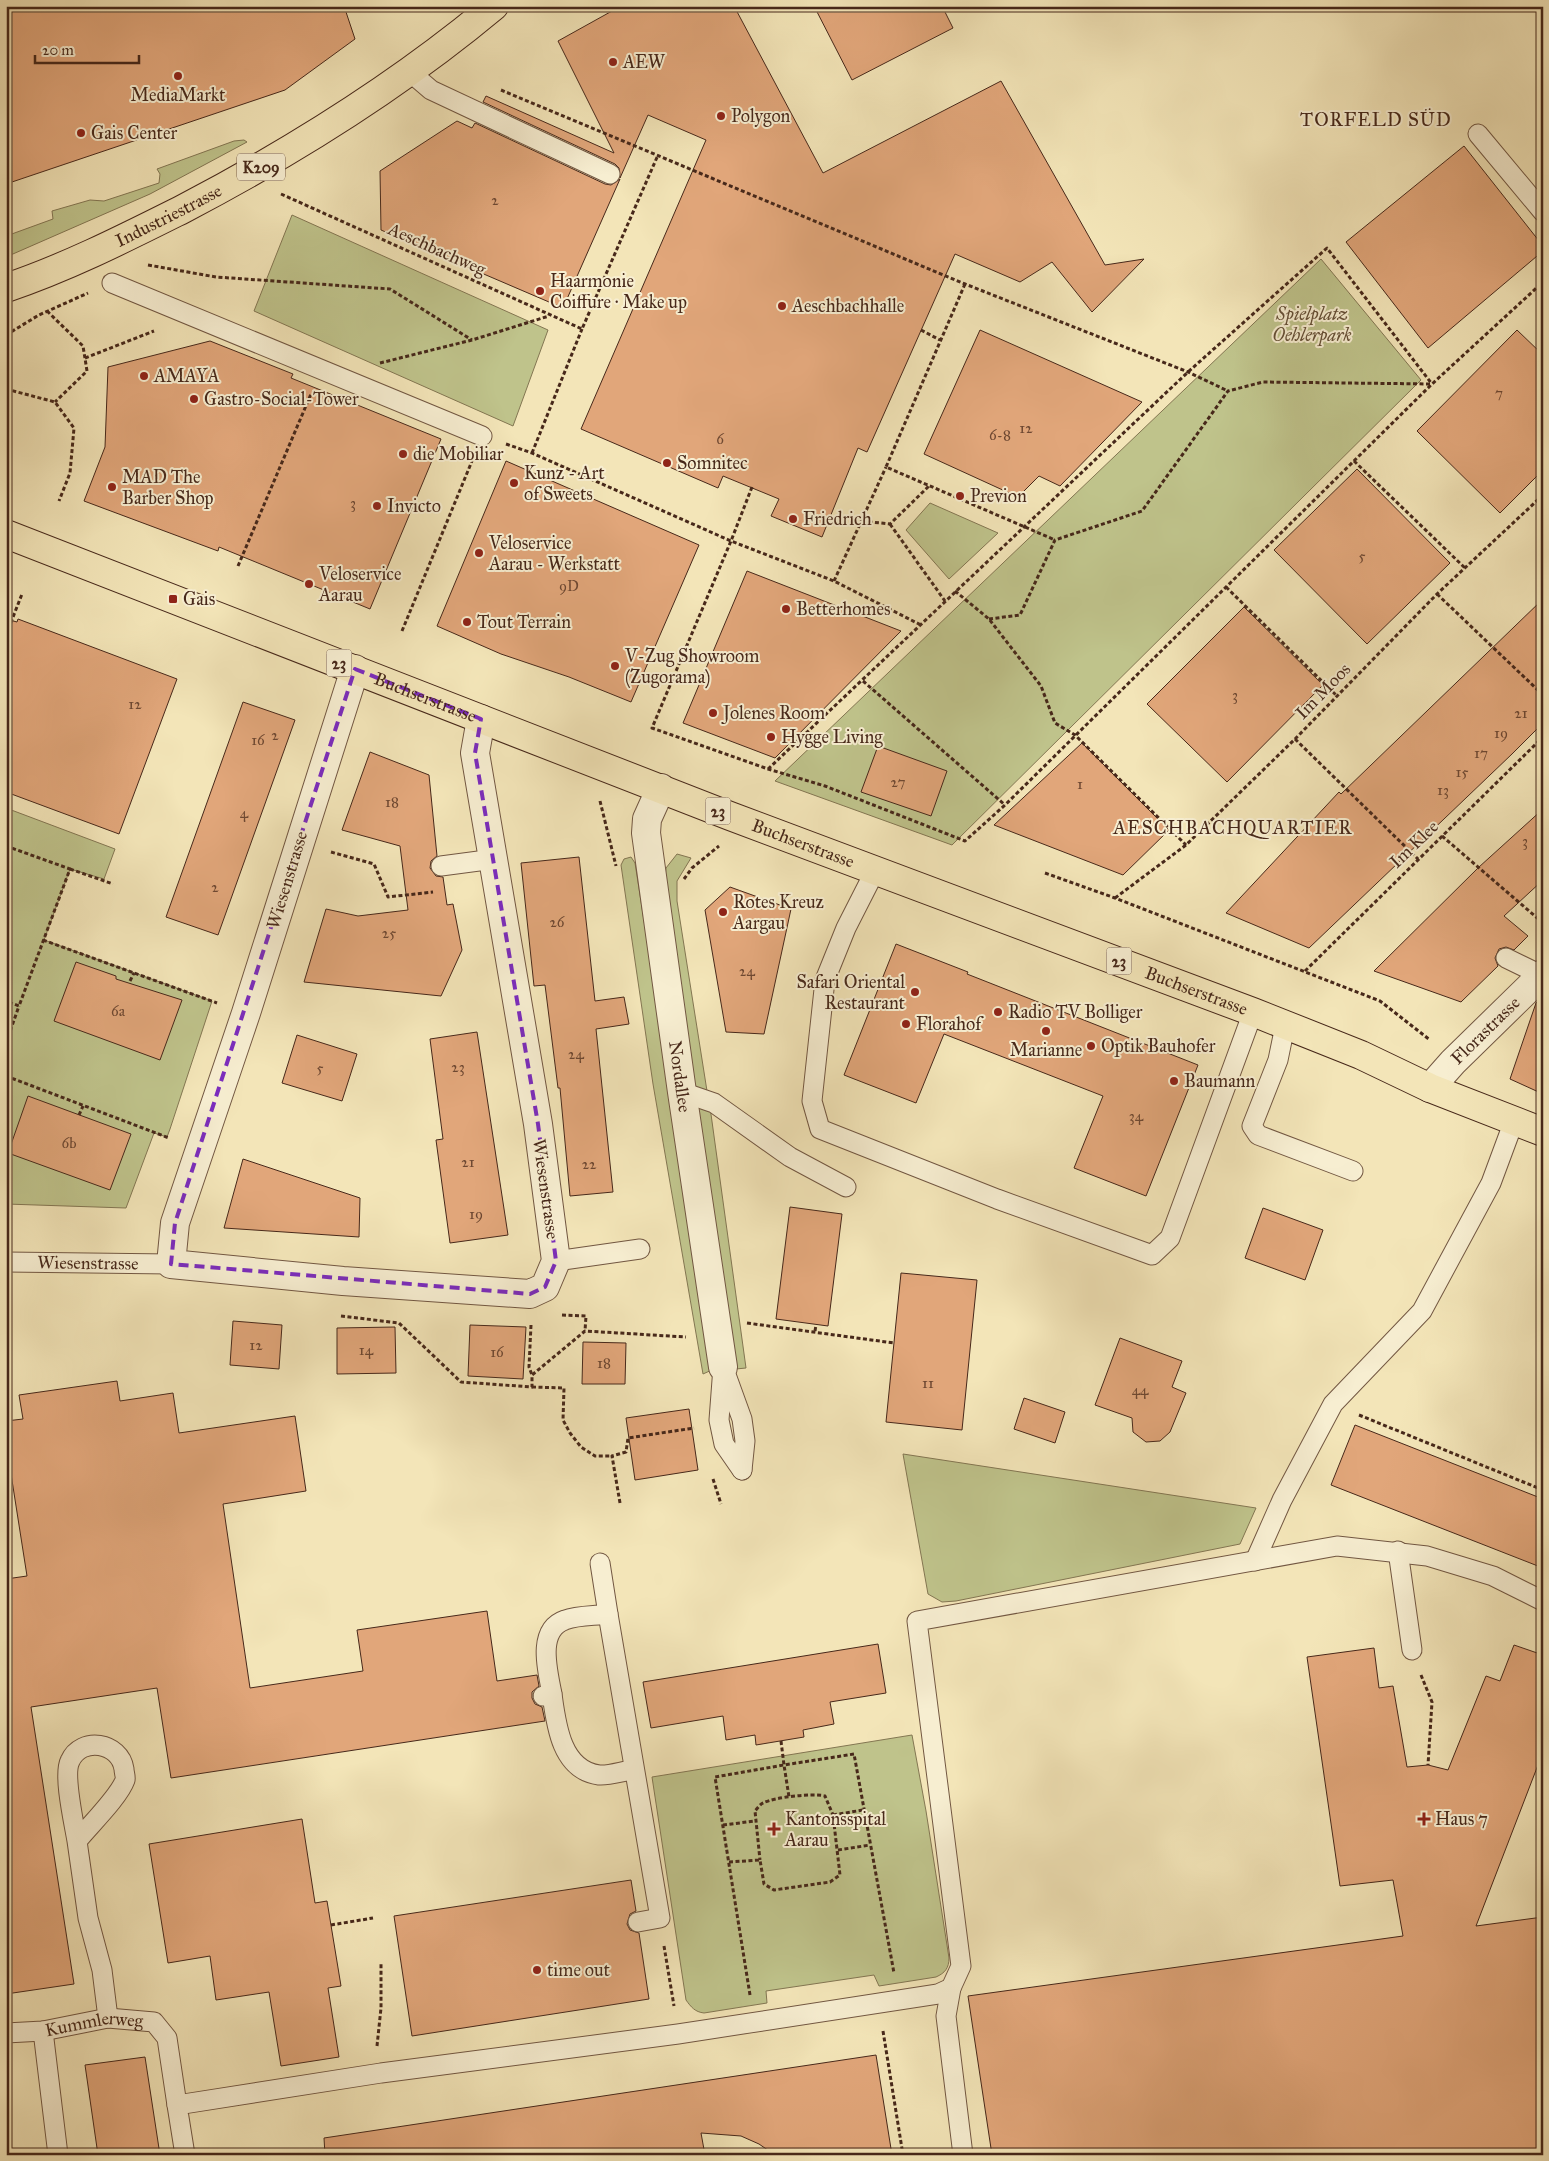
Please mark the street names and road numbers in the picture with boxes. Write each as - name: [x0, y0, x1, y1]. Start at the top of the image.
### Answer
- road number: K209: [237, 154, 285, 180]
- street label: Industriestrasse: [112, 179, 226, 252]
- street label: Aeschbachweg: [383, 217, 490, 282]
- road number: 23: [326, 650, 352, 676]
- street label: Im Moos: [1291, 658, 1355, 724]
- street label: Buchserstrasse: [371, 667, 480, 727]
- road number: 23: [706, 798, 730, 824]
- street label: Buchserstrasse: [749, 814, 857, 873]
- street label: Im Klee: [1385, 815, 1443, 873]
- street label: Wiesenstrasse: [262, 828, 312, 932]
- road number: 23: [1106, 948, 1132, 974]
- street label: Buchserstrasse: [1142, 962, 1251, 1020]
- street label: Florastrasse: [1446, 992, 1525, 1069]
- street label: Nordallee: [664, 1039, 696, 1114]
- street label: Wiesenstrasse: [528, 1137, 564, 1241]
- street label: Wiesenstrasse: [37, 1251, 139, 1275]
- street label: Kummlerweg: [43, 2007, 145, 2041]

